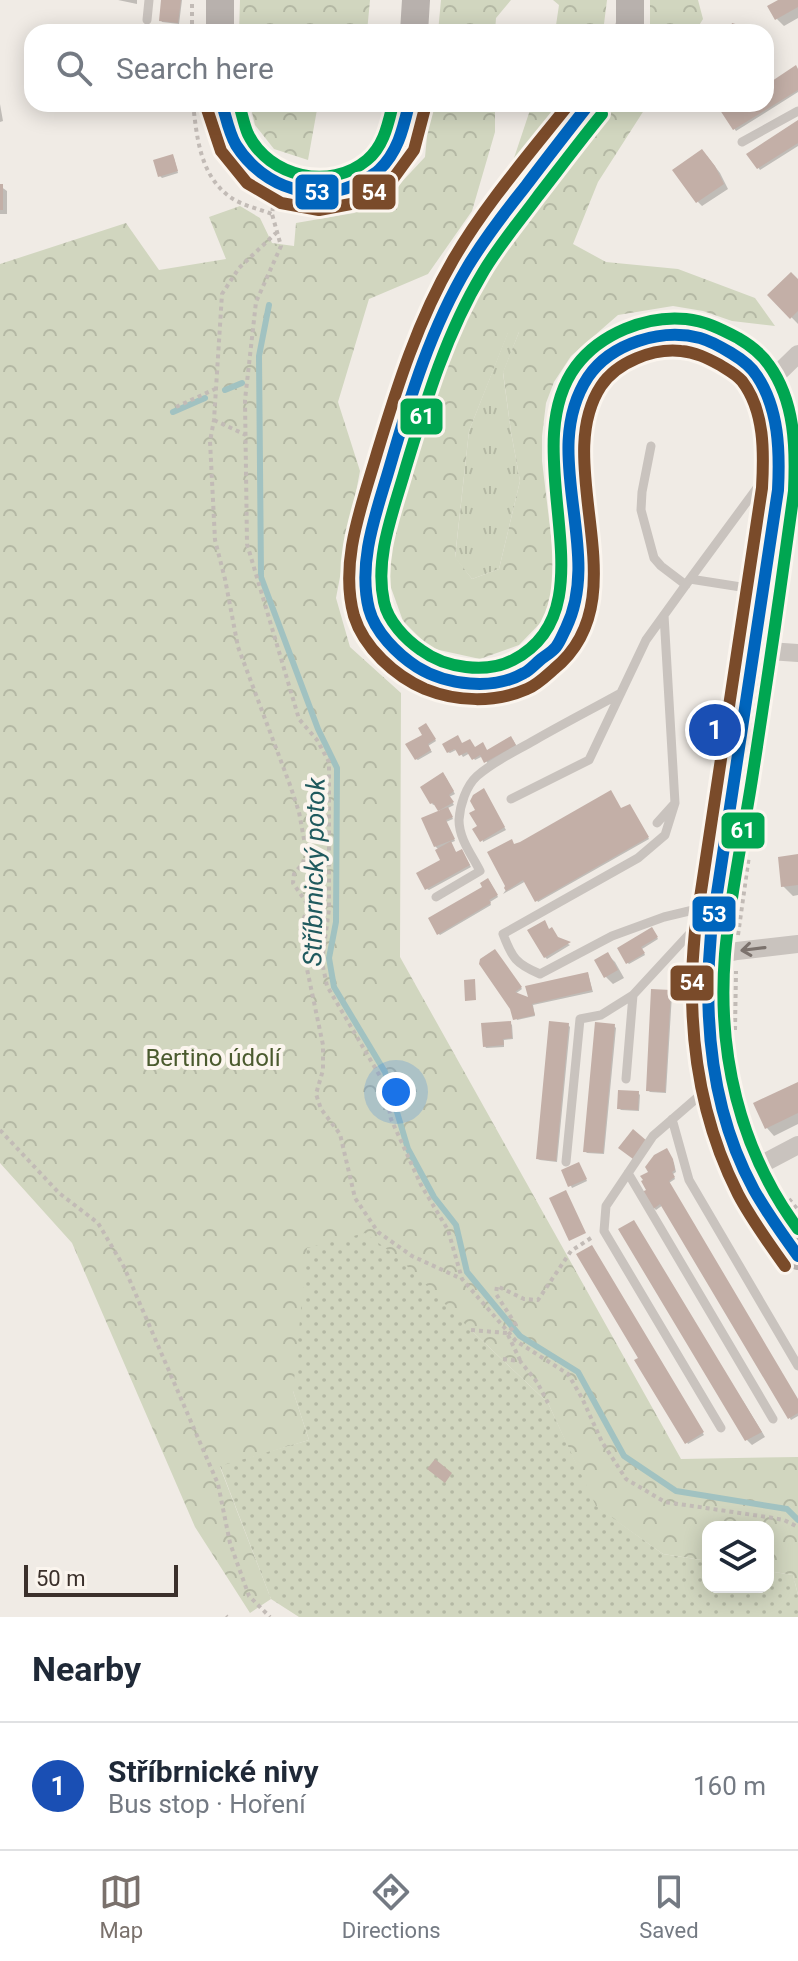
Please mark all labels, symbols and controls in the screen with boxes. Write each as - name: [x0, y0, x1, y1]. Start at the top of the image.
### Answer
- search box: [24, 24, 774, 112]
- icon: search: [52, 46, 96, 90]
- text: Search here: [116, 51, 274, 86]
- line badge: 53: [294, 173, 340, 211]
- line badge: 54: [351, 173, 397, 211]
- text: 53: [304, 180, 330, 205]
- text: 54: [361, 180, 387, 205]
- line badge: 61: [399, 397, 444, 436]
- text: 61: [409, 404, 435, 429]
- pin: 1: [689, 700, 741, 760]
- water label: Stříbrnický potok: [297, 776, 331, 967]
- line badge: 61: [720, 811, 766, 850]
- text: 61: [730, 818, 756, 843]
- line badge: 53: [691, 895, 737, 933]
- text: 53: [701, 902, 727, 927]
- one-way arrow: [740, 942, 767, 957]
- line badge: 54: [669, 964, 715, 1002]
- text: 54: [679, 970, 705, 995]
- park label: Bertino údolí: [145, 1044, 282, 1072]
- your location: [376, 1072, 416, 1112]
- map controls: [702, 1521, 774, 1593]
- button: layers: [702, 1521, 774, 1593]
- scale bar: [24, 1561, 178, 1597]
- text: 50 m: [36, 1566, 85, 1591]
- text: Nearby: [32, 1649, 141, 1689]
- text: Stříbrnické nivy: [108, 1754, 318, 1789]
- text: 1: [51, 1771, 65, 1801]
- text: 160 m: [693, 1771, 766, 1801]
- text: Bus stop · Hoření: [108, 1789, 306, 1819]
- tab: Map: [99, 1870, 143, 1943]
- tab: Directions: [342, 1870, 441, 1943]
- tab: Saved: [639, 1870, 699, 1943]

